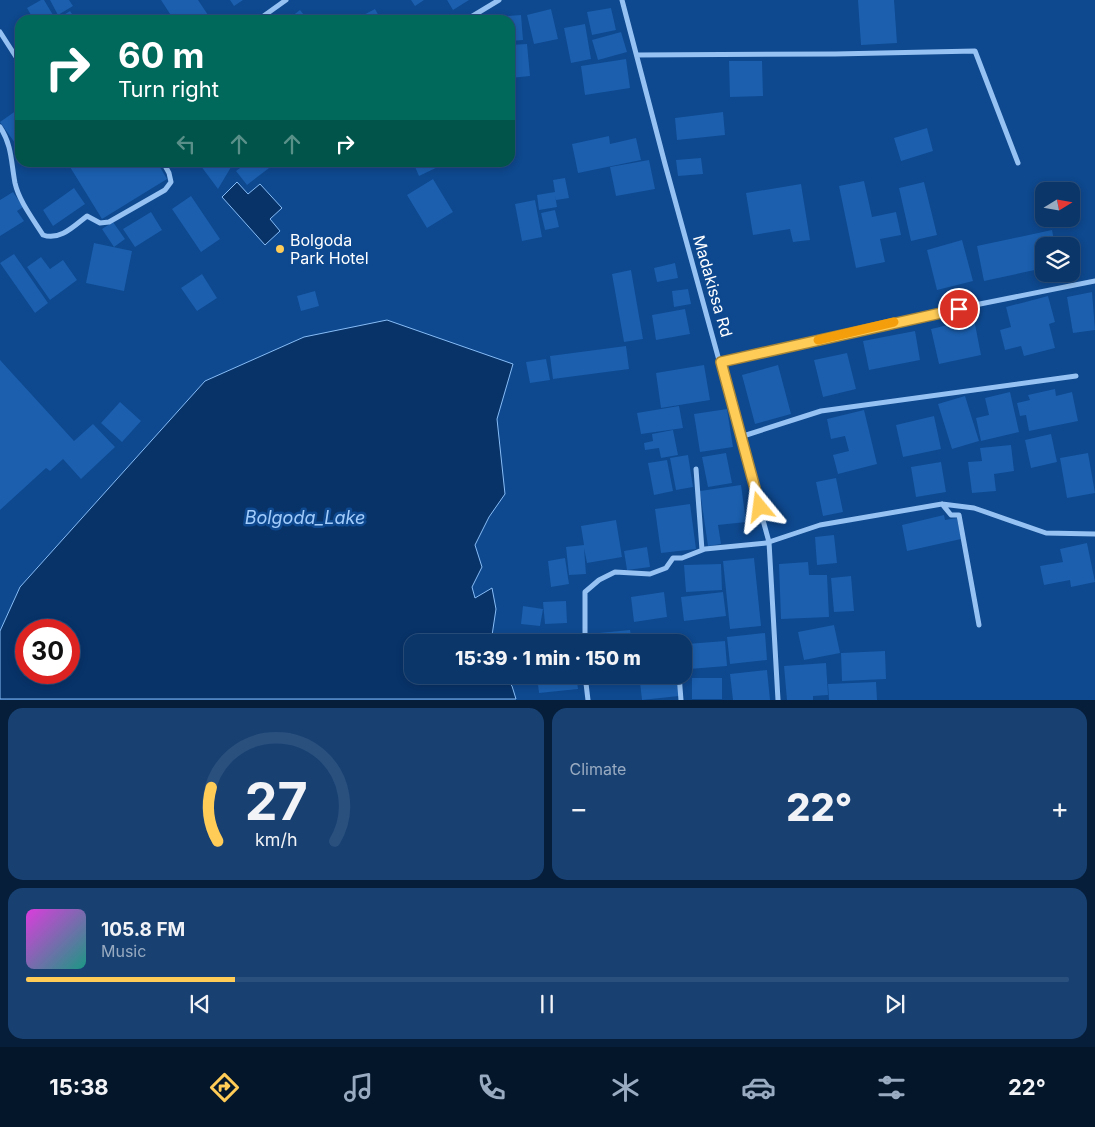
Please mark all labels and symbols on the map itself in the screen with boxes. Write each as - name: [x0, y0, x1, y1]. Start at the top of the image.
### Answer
- north arrow: [1035, 182, 1080, 228]
- place label: Bolgoda Park Hotel: [290, 230, 369, 268]
- street label: Madakissa Rd: [689, 233, 737, 339]
- marker: Bolgoda Park Hotel: [274, 243, 286, 255]
- pin: [938, 288, 980, 330]
- position arrow: [733, 480, 785, 532]
- water label: Bolgoda_Lake: [245, 507, 365, 528]
- speed limit sign: 30: [15, 619, 80, 684]

